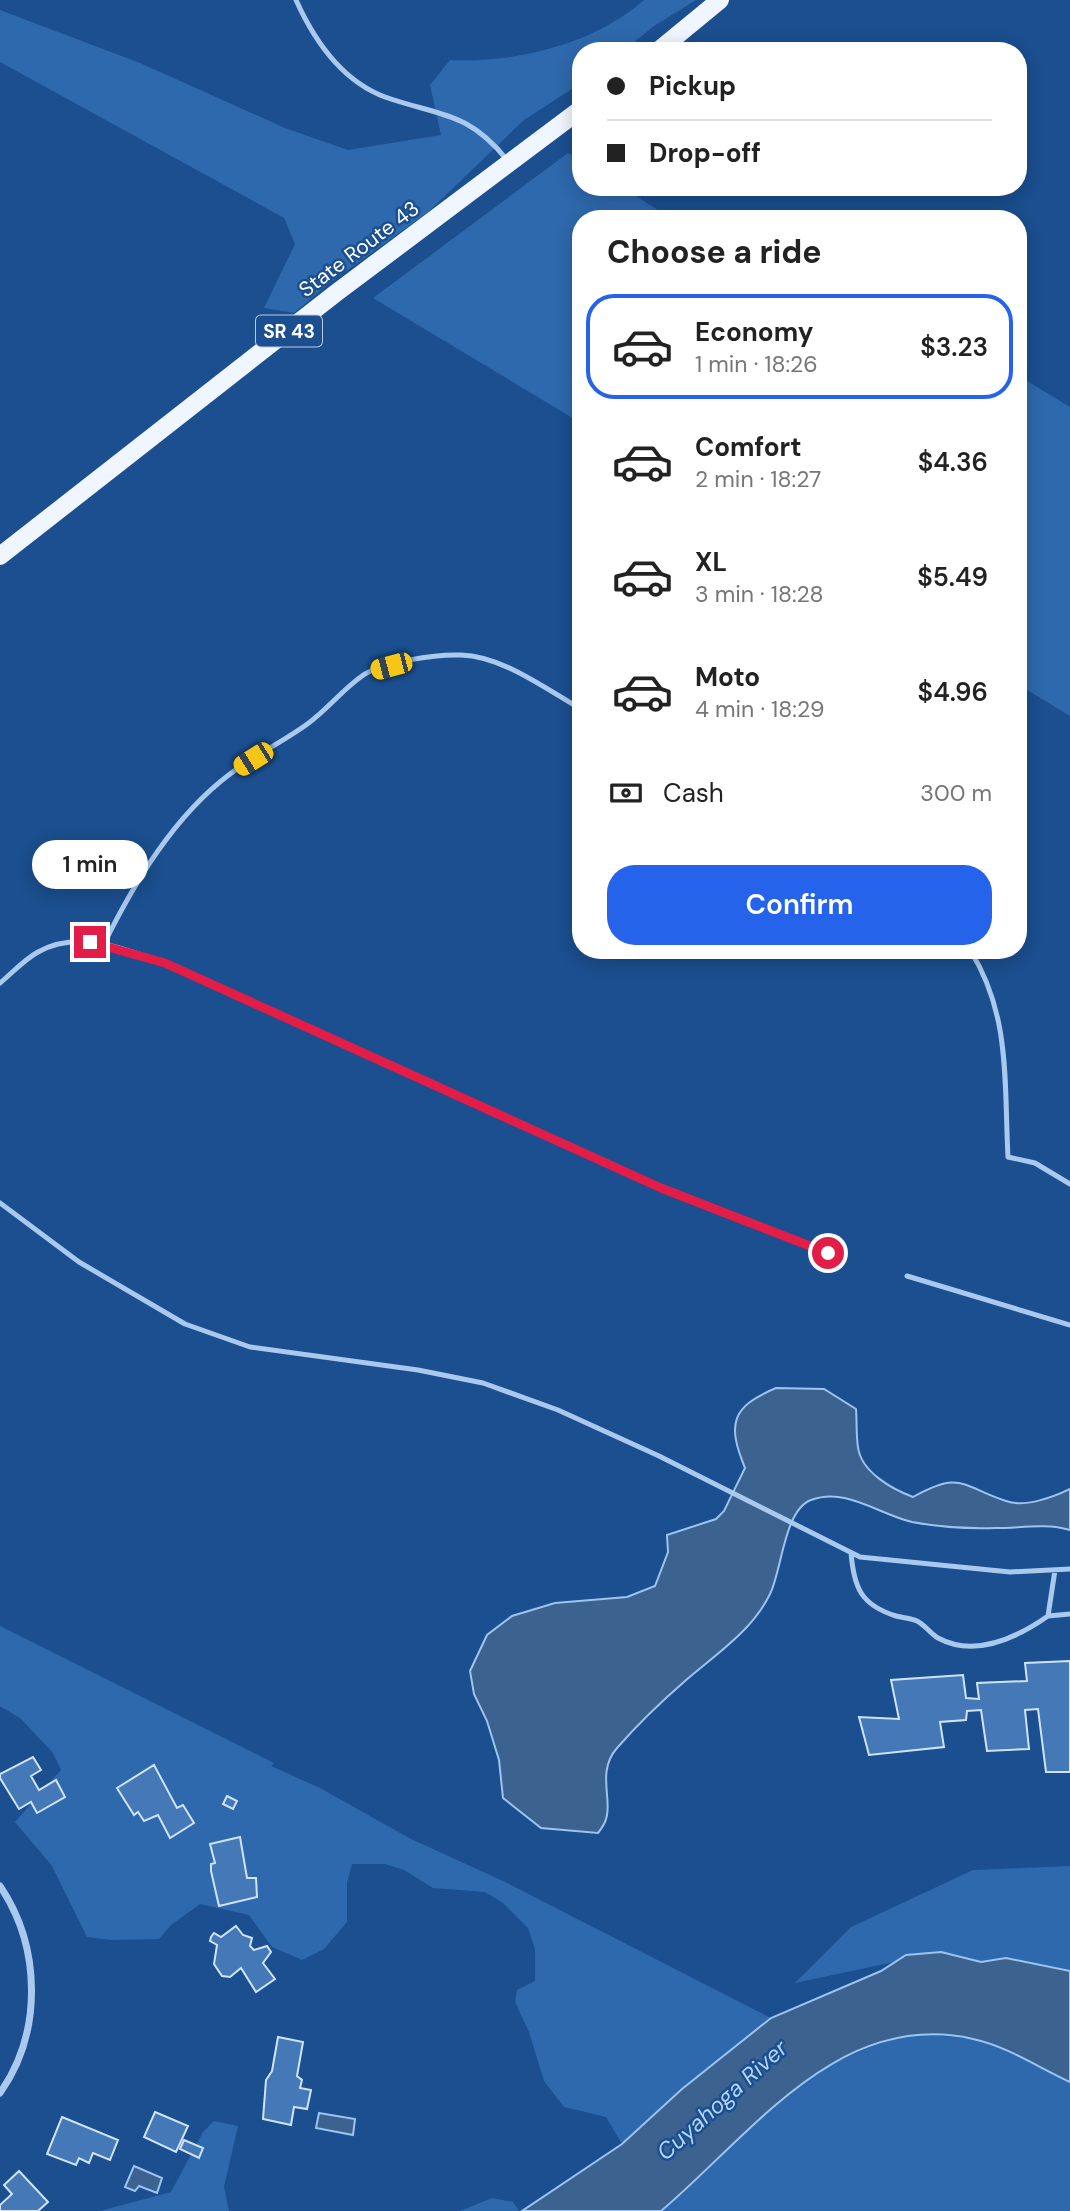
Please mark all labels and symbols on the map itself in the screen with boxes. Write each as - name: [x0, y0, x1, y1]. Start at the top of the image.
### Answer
- street label: State Route 43: [293, 195, 425, 303]
- road number: SR 43: [256, 316, 322, 346]
- car: [368, 650, 415, 682]
- car: [230, 739, 277, 779]
- callout: 1 min: [32, 841, 148, 890]
- route end: [74, 926, 106, 958]
- route start: [812, 1237, 844, 1269]
- water label: Cuyahoga River: [650, 2032, 795, 2167]

